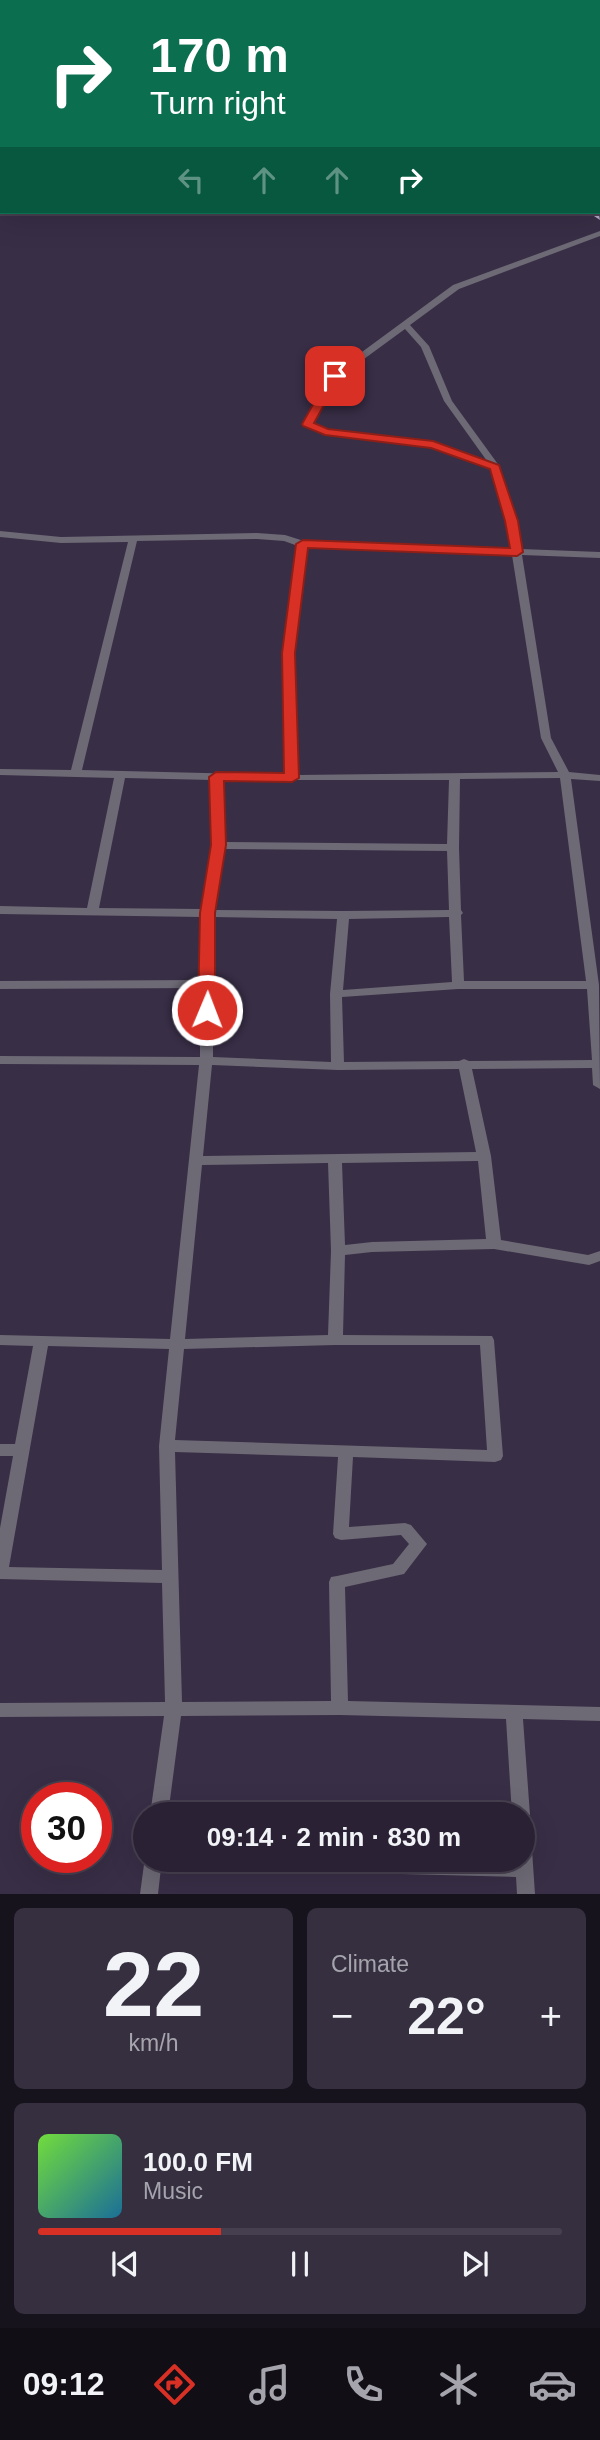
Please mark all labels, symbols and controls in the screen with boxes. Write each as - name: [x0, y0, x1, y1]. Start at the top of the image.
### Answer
- icon: right: [35, 28, 126, 119]
- text: 170 m: [150, 28, 289, 82]
- text: Turn right: [150, 85, 286, 121]
- icon: left: [172, 161, 210, 199]
- icon: ahead: [245, 161, 283, 199]
- icon: ahead: [318, 161, 356, 199]
- icon: right: [391, 161, 429, 199]
- pin: [305, 346, 365, 406]
- icon: arrive: [316, 357, 354, 395]
- position arrow: [170, 973, 244, 1047]
- speed limit sign: 30: [21, 1782, 112, 1873]
- text: 09:14 · 2 min · 830 m: [207, 1822, 461, 1852]
- text: 22: [103, 1934, 204, 2035]
- text: Climate: [331, 1951, 409, 1977]
- text: 22°: [407, 1987, 486, 2045]
- text: −: [331, 1995, 353, 2037]
- text: +: [540, 1995, 562, 2037]
- text: km/h: [129, 2030, 178, 2056]
- text: 100.0 FM: [143, 2147, 253, 2177]
- text: Music: [143, 2178, 203, 2204]
- icon: previous: [106, 2245, 144, 2283]
- icon: pause: [281, 2245, 319, 2283]
- icon: next: [456, 2245, 494, 2283]
- icon: directions: [150, 2360, 199, 2409]
- icon: music: [245, 2360, 294, 2409]
- icon: phone: [339, 2360, 388, 2409]
- icon: climate: [434, 2360, 483, 2409]
- icon: car: [528, 2360, 577, 2409]
- text: 09:12: [23, 2366, 105, 2402]

